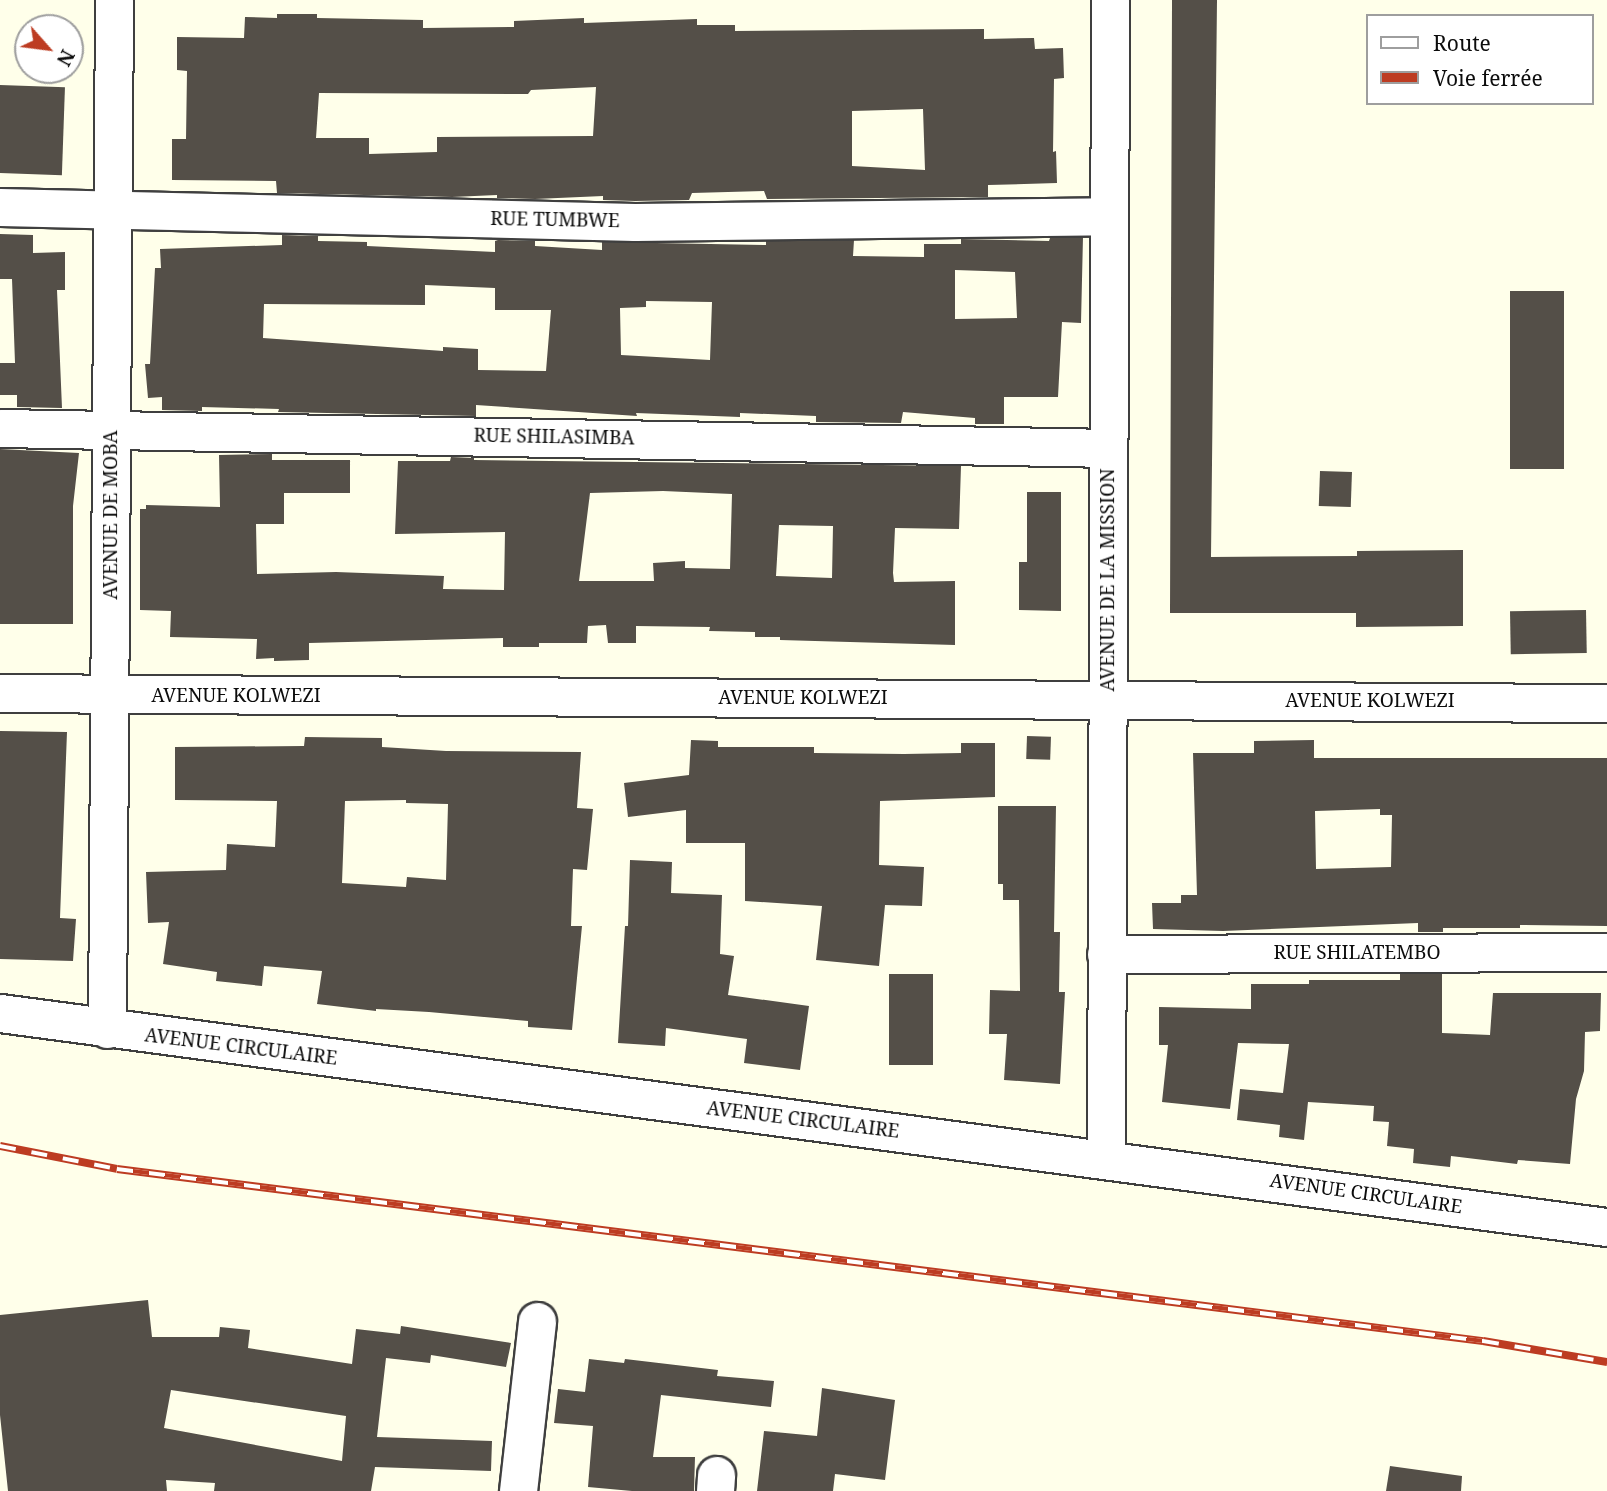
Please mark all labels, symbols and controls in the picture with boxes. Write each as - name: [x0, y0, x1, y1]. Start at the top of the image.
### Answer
- north arrow: [14, 14, 84, 84]
- legend: [1366, 14, 1593, 105]
- text: Route: [1433, 29, 1491, 57]
- text: N: [51, 45, 81, 71]
- text: Voie ferrée: [1433, 64, 1543, 92]
- street label: RUE TUMBWE: [490, 207, 620, 233]
- street label: RUE SHILASIMBA: [473, 424, 635, 450]
- street label: AVENUE DE MOBA: [100, 430, 122, 600]
- street label: AVENUE DE LA MISSION: [1097, 468, 1119, 692]
- street label: AVENUE KOLWEZI: [151, 685, 321, 707]
- street label: AVENUE KOLWEZI: [718, 687, 888, 709]
- street label: AVENUE KOLWEZI: [1285, 690, 1455, 712]
- street label: RUE SHILATEMBO: [1274, 942, 1440, 964]
- street label: AVENUE CIRCULAIRE: [143, 1024, 339, 1070]
- street label: AVENUE CIRCULAIRE: [705, 1097, 901, 1143]
- street label: AVENUE CIRCULAIRE: [1268, 1169, 1464, 1219]

